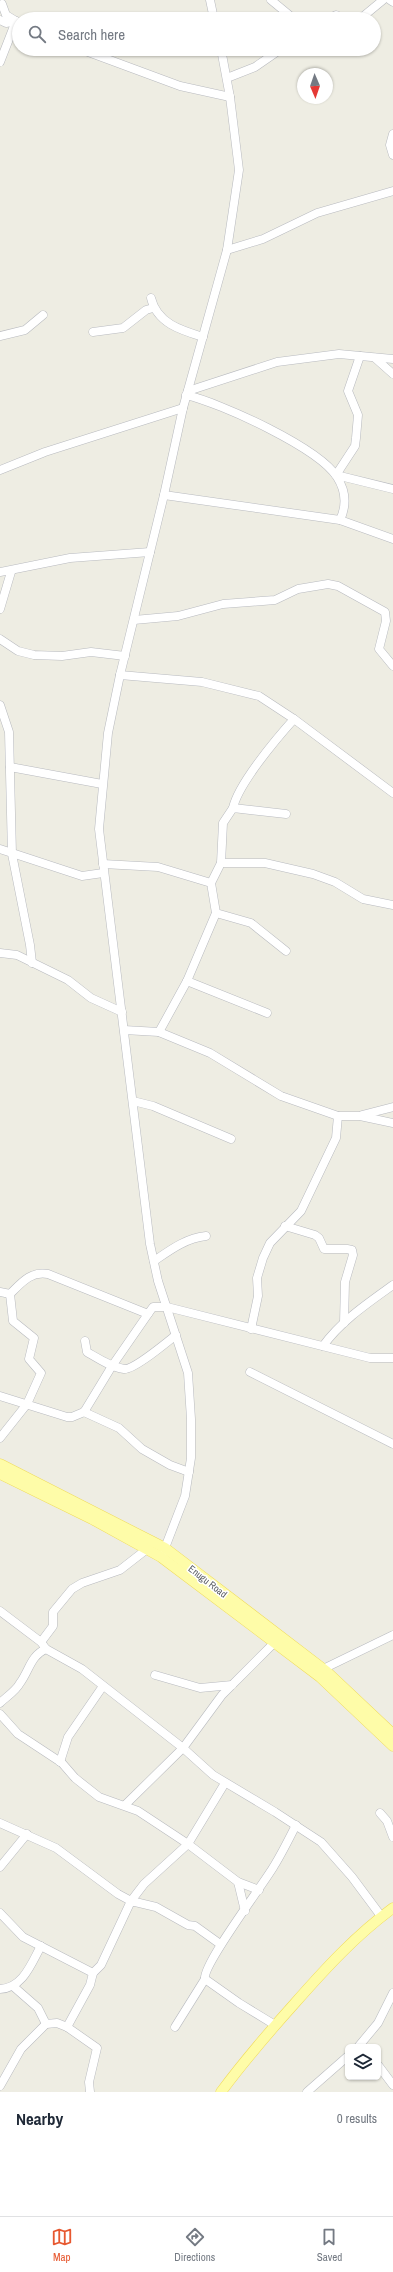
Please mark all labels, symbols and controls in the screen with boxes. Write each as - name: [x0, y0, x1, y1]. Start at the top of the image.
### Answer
- search box: [12, 12, 381, 56]
- icon: search: [26, 23, 48, 45]
- text: Search here: [58, 24, 125, 45]
- north arrow: [297, 68, 333, 104]
- street label: Enugu Road: [186, 1562, 230, 1601]
- map controls: [345, 2044, 381, 2080]
- button: layers: [345, 2044, 381, 2080]
- text: Nearby: [16, 2107, 63, 2130]
- text: 0 results: [337, 2110, 377, 2127]
- tab: Map: [51, 2226, 73, 2264]
- tab: Directions: [174, 2226, 215, 2264]
- tab: Saved: [317, 2226, 342, 2264]

